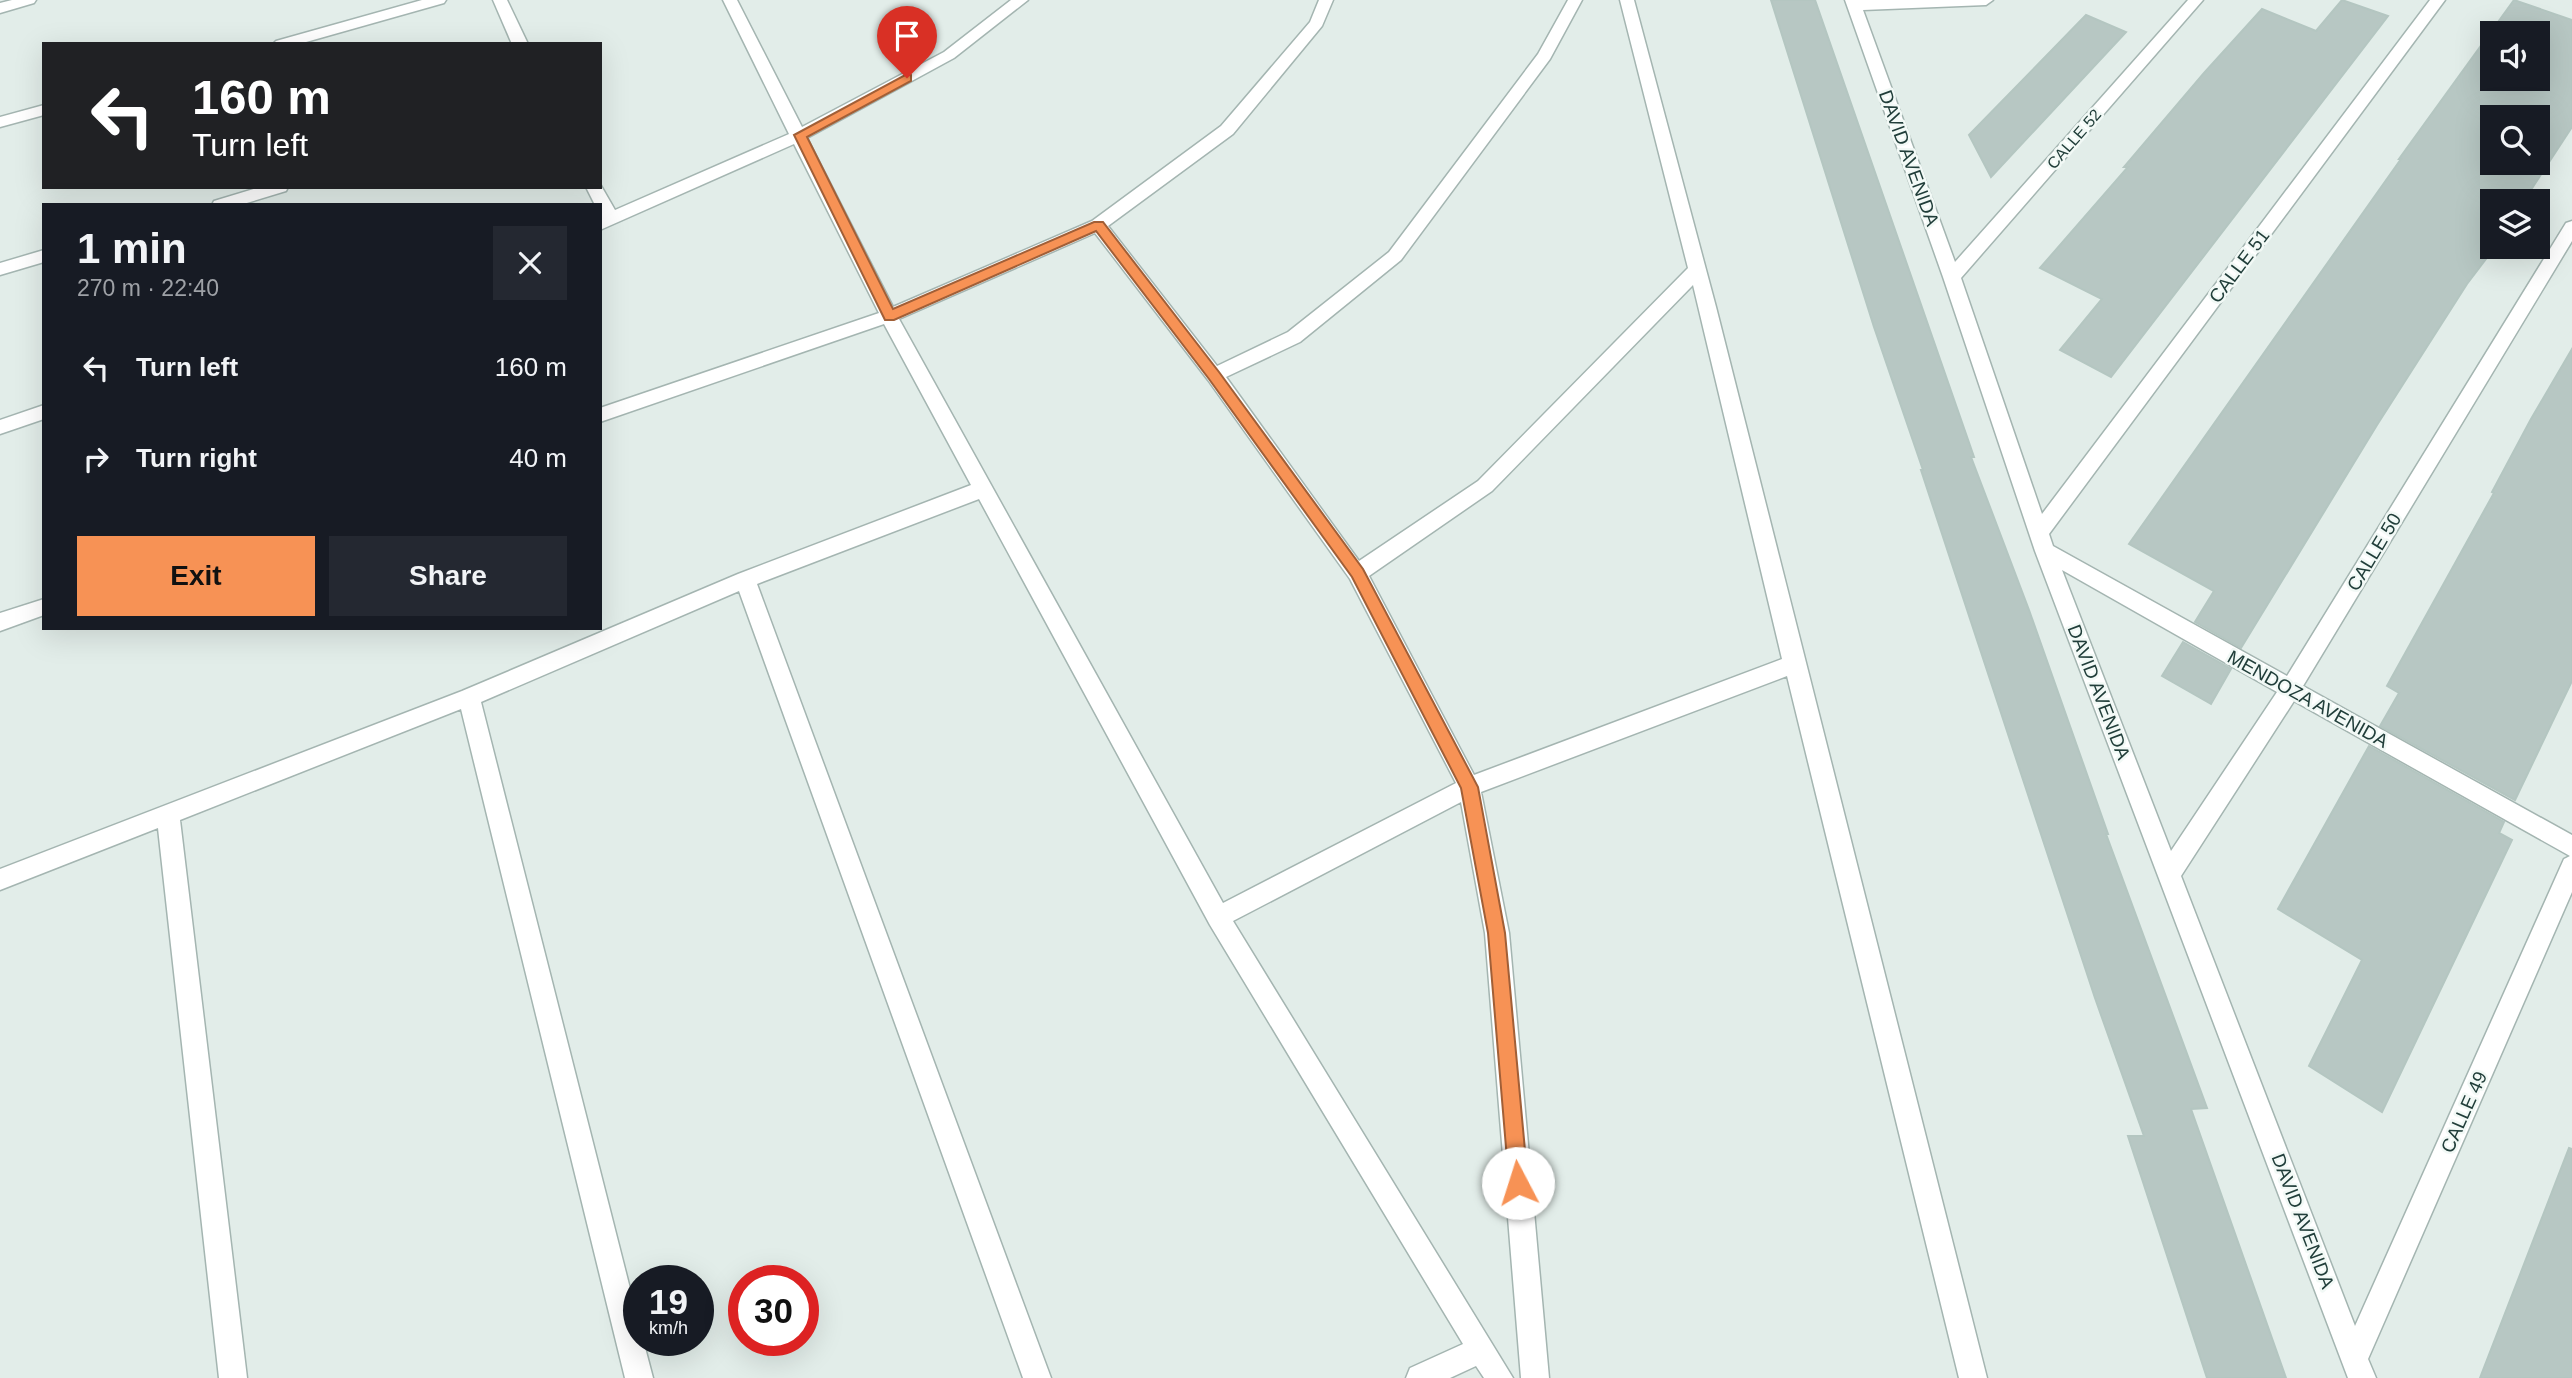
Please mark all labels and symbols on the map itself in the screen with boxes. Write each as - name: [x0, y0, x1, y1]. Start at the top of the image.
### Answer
- pin: [877, 6, 937, 78]
- street label: DAVID AVENIDA: [1875, 87, 1943, 229]
- street label: CALLE 52: [2044, 106, 2104, 172]
- street label: CALLE 51: [2205, 225, 2273, 307]
- street label: CALLE 50: [2343, 509, 2405, 595]
- street label: DAVID AVENIDA: [2064, 622, 2135, 763]
- street label: MENDOZA AVENIDA: [2224, 646, 2392, 752]
- street label: CALLE 49: [2437, 1068, 2491, 1156]
- position arrow: [1481, 1146, 1555, 1220]
- street label: DAVID AVENIDA: [2268, 1151, 2339, 1292]
- speed limit sign: 30: [728, 1265, 819, 1356]

